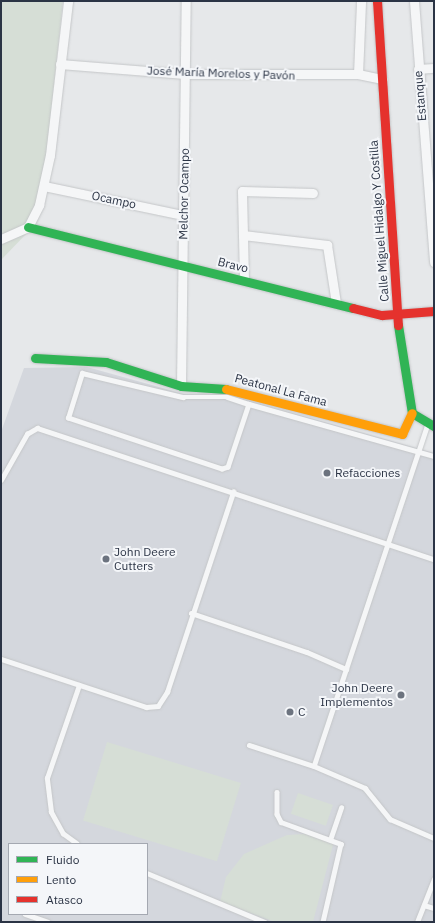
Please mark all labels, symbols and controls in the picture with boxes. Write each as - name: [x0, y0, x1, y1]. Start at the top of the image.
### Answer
- street label: José María Morelos y Pavón: [147, 63, 295, 83]
- street label: Estanque: [411, 70, 429, 122]
- street label: Calle Miguel Hidalgo Y Costilla: [366, 140, 392, 302]
- street label: Melchor Ocampo: [176, 148, 192, 240]
- street label: Ocampo: [90, 188, 138, 212]
- street label: Bravo: [216, 254, 250, 276]
- street label: Peatonal La Fama: [233, 371, 329, 409]
- place label: Refacciones: [335, 466, 400, 480]
- marker: Refacciones: [322, 468, 332, 478]
- place label: John Deere Cutters: [114, 545, 175, 573]
- marker: John Deere Cutters: [101, 554, 111, 564]
- place label: John Deere Implementos: [320, 681, 393, 709]
- marker: John Deere Implementos: [396, 690, 406, 700]
- place label: C: [298, 705, 305, 719]
- marker: C: [285, 707, 295, 717]
- legend: [8, 843, 148, 915]
- text: Fluido: [46, 852, 79, 867]
- text: Lento: [46, 872, 76, 887]
- text: Atasco: [46, 892, 83, 907]

